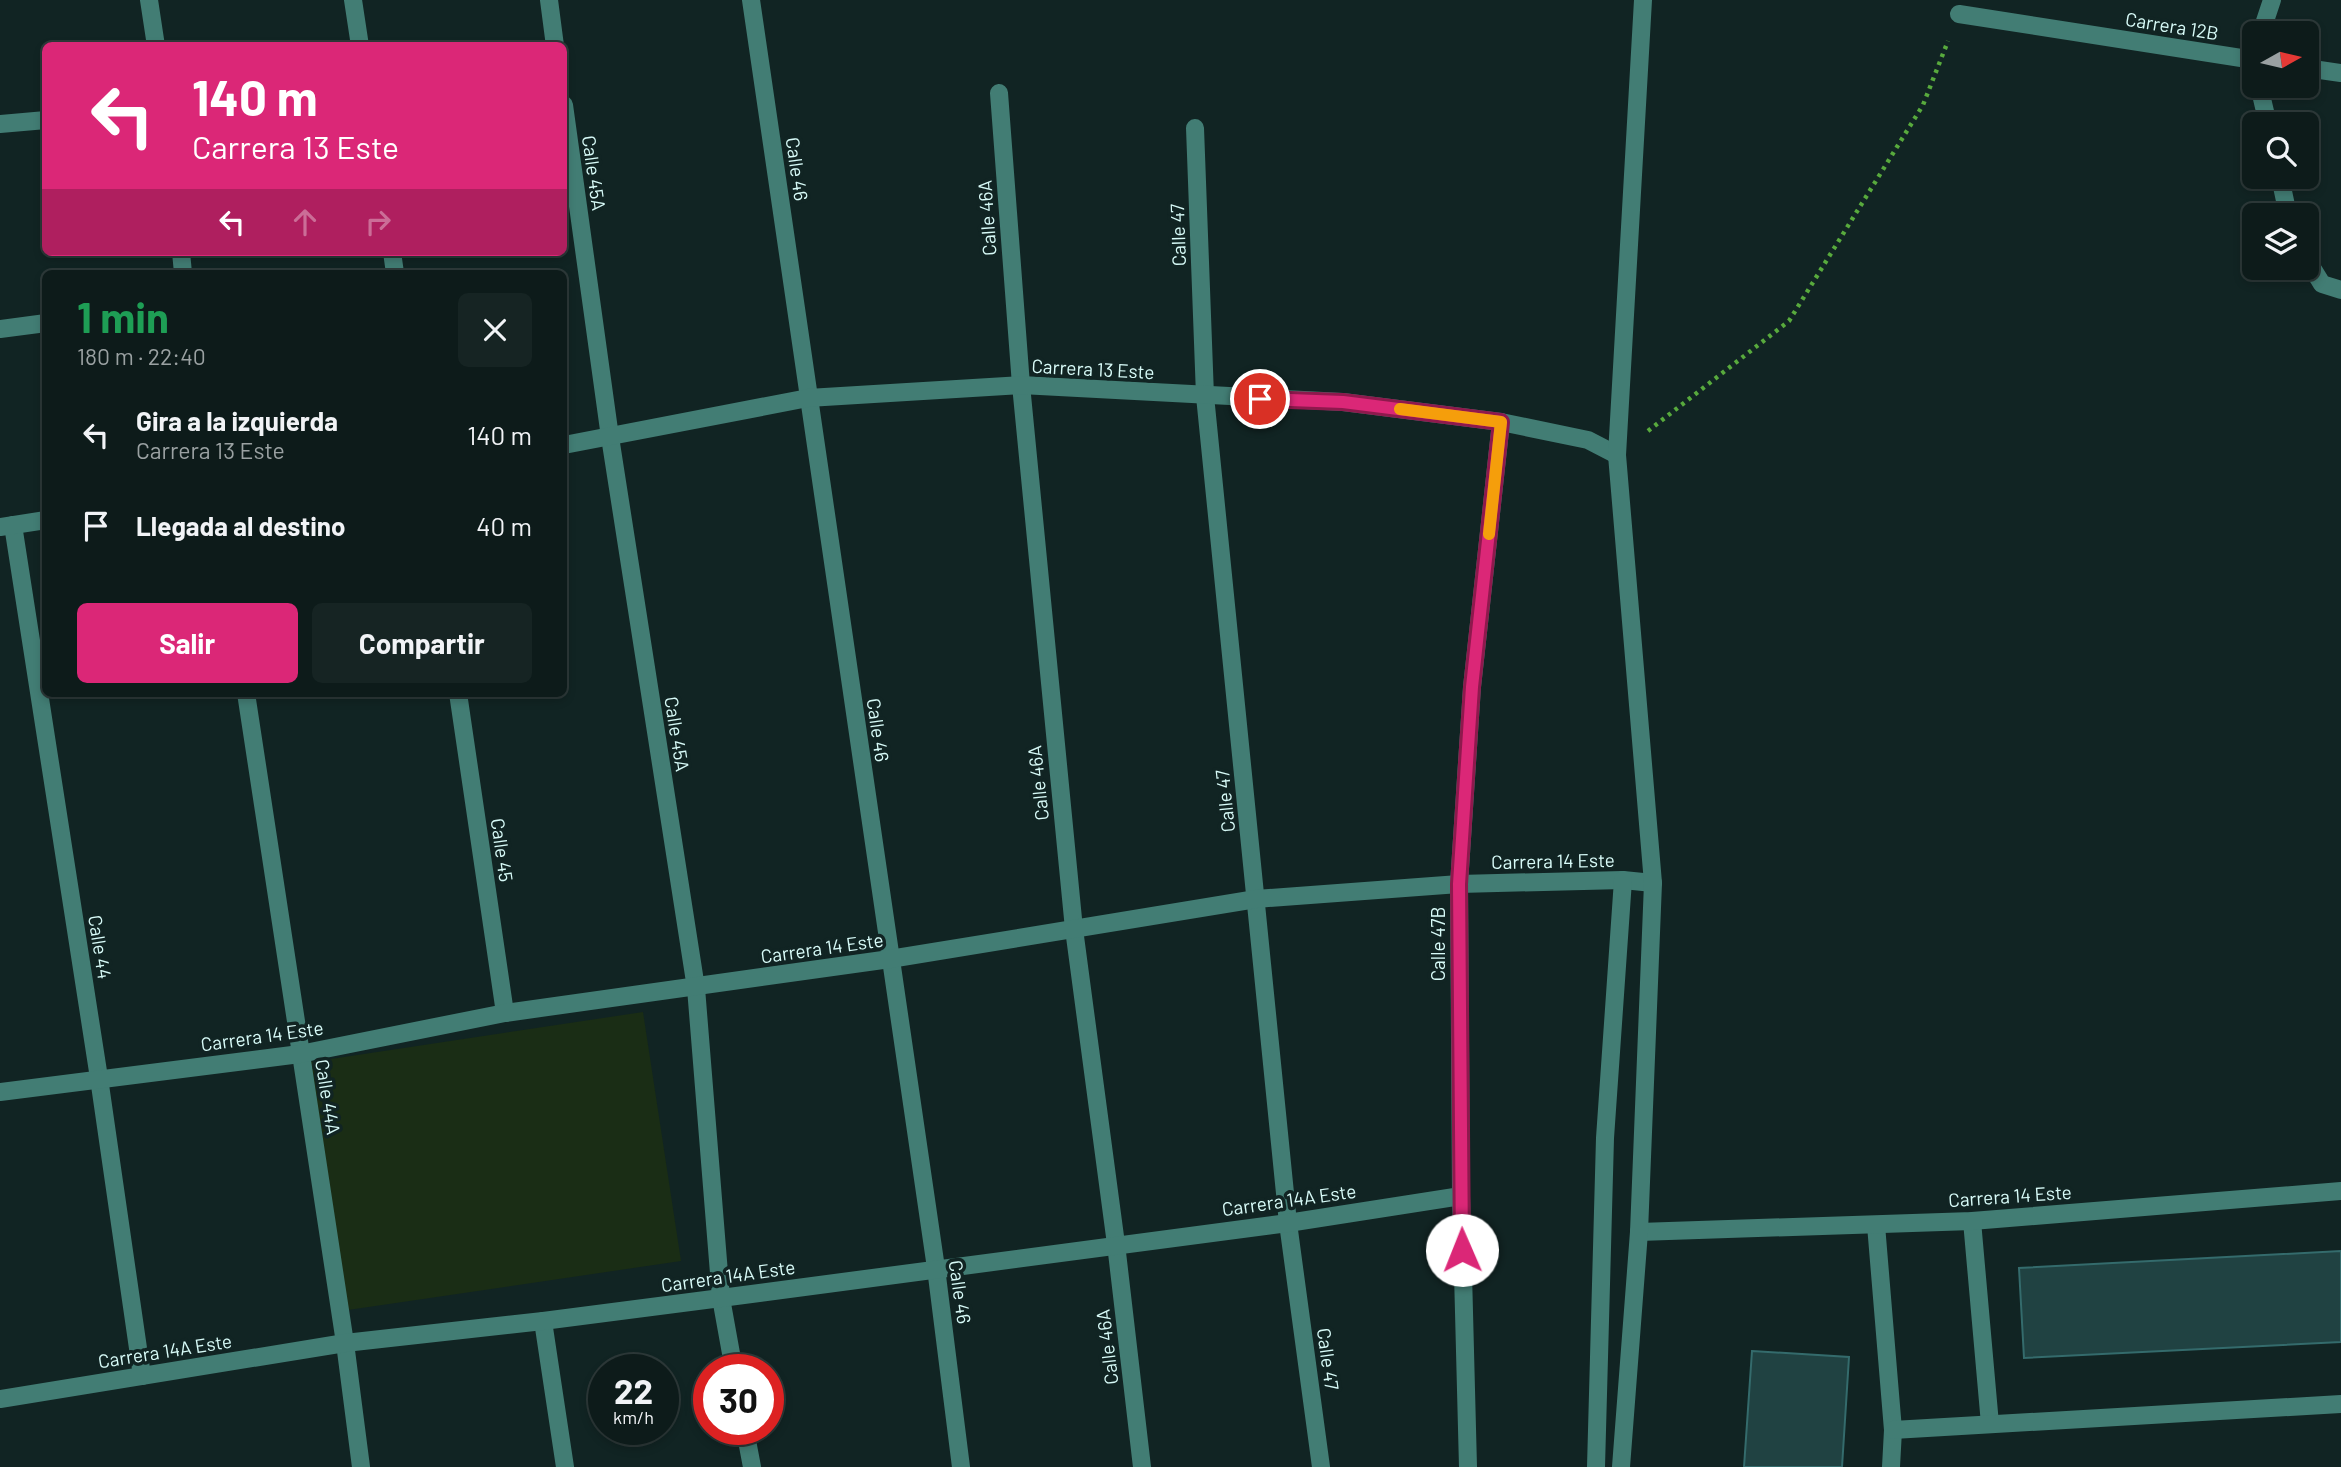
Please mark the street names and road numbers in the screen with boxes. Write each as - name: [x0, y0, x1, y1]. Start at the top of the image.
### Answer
- street label: Carrera 12B: [2124, 7, 2220, 44]
- street label: Calle 45A: [578, 134, 611, 212]
- street label: Calle 46: [782, 136, 813, 202]
- street label: Calle 46A: [972, 180, 1001, 257]
- street label: Calle 47: [1165, 203, 1190, 267]
- street label: Carrera 13 Este: [1031, 354, 1155, 383]
- street label: Calle 45A: [660, 695, 695, 773]
- street label: Calle 46: [863, 697, 894, 763]
- street label: Calle 46A: [1022, 744, 1053, 822]
- street label: Calle 47: [1210, 769, 1239, 833]
- street label: Calle 45: [487, 817, 518, 883]
- street label: Carrera 14 Este: [1491, 848, 1615, 873]
- street label: Calle 47B: [1426, 907, 1449, 981]
- street label: Calle 44: [84, 913, 117, 981]
- street label: Carrera 14 Este: [759, 928, 885, 967]
- street label: Carrera 14 Este: [199, 1016, 325, 1055]
- street label: Calle 44A: [311, 1057, 346, 1136]
- street label: Carrera 14A Este: [1220, 1179, 1357, 1220]
- street label: Carrera 14 Este: [1947, 1180, 2072, 1211]
- street label: Carrera 14A Este: [659, 1255, 796, 1296]
- street label: Calle 46: [945, 1259, 976, 1325]
- street label: Calle 46A: [1090, 1308, 1123, 1386]
- street label: Calle 47: [1313, 1326, 1344, 1392]
- street label: Carrera 14A Este: [96, 1329, 233, 1372]

